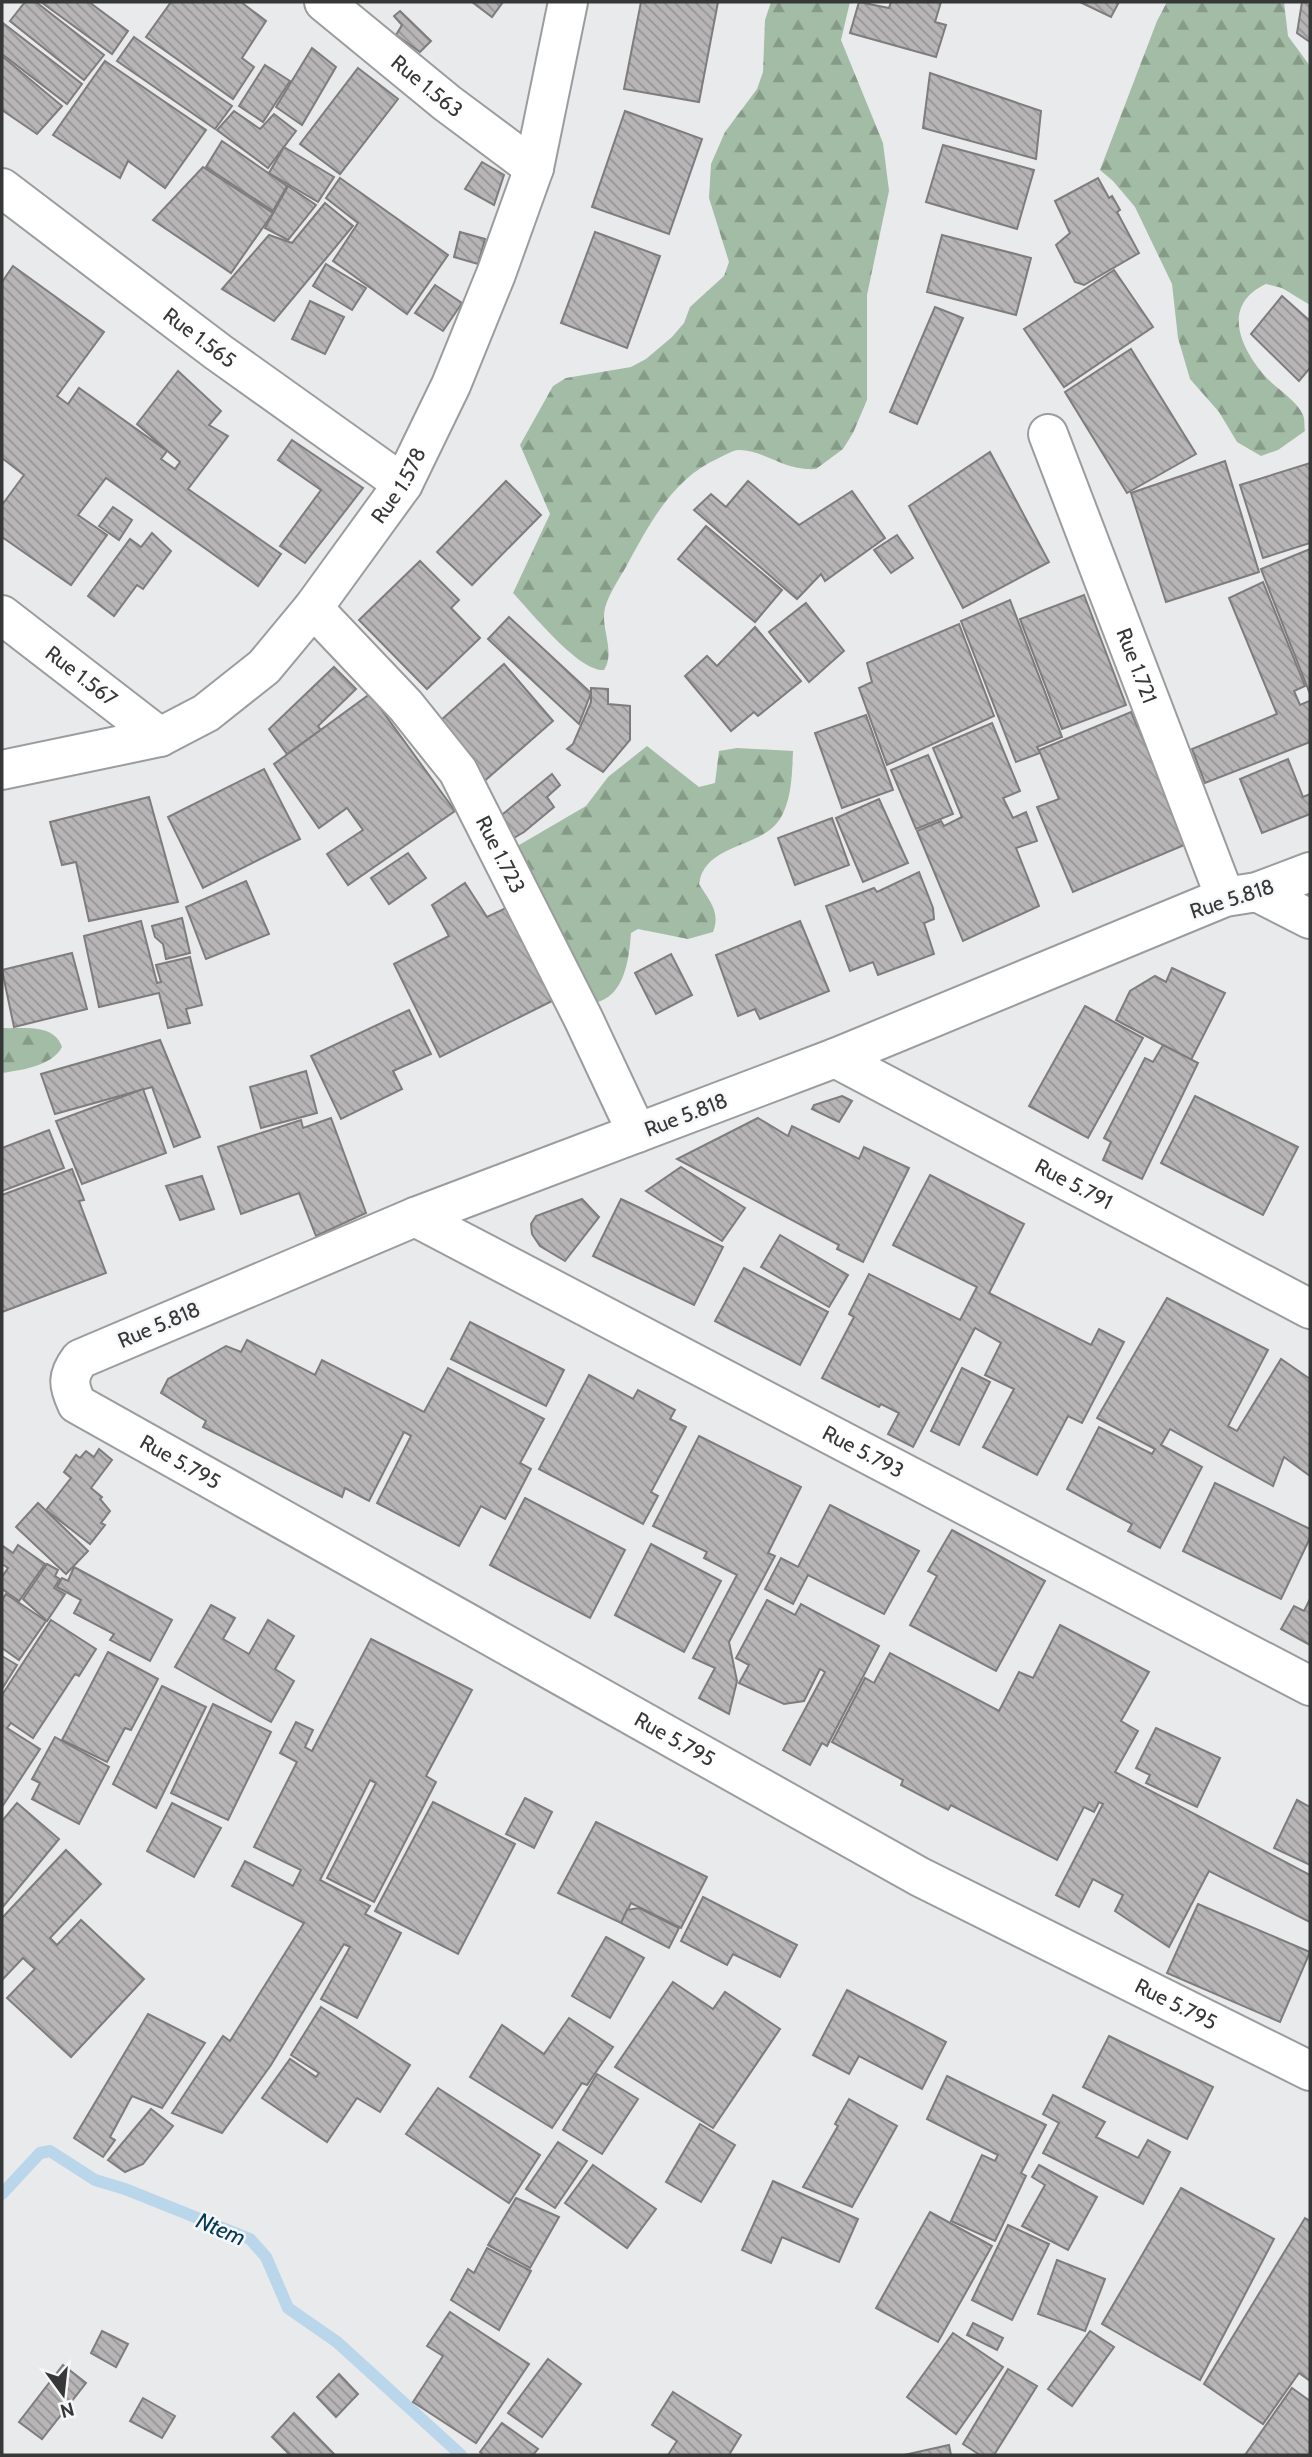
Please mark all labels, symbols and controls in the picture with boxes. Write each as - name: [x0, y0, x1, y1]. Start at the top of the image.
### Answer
- street label: Rue 1.563: [386, 49, 468, 122]
- street label: Rue 1.565: [158, 302, 241, 373]
- street label: Rue 1.578: [366, 443, 431, 528]
- street label: Rue 1.721: [1111, 624, 1163, 707]
- street label: Rue 1.567: [41, 640, 123, 712]
- street label: Rue 1.723: [471, 812, 531, 897]
- street label: Rue 5.818: [1187, 873, 1277, 924]
- street label: Rue 5.818: [641, 1087, 731, 1142]
- street label: Rue 5.791: [1031, 1153, 1117, 1214]
- street label: Rue 5.818: [114, 1296, 204, 1353]
- street label: Rue 5.793: [818, 1420, 908, 1483]
- street label: Rue 5.795: [136, 1429, 225, 1494]
- street label: Rue 5.795: [630, 1706, 720, 1772]
- street label: Rue 5.795: [1131, 1973, 1221, 2035]
- water label: Ntem: [192, 2206, 250, 2252]
- north arrow: [28, 2359, 98, 2429]
- text: N: [58, 2397, 77, 2423]

